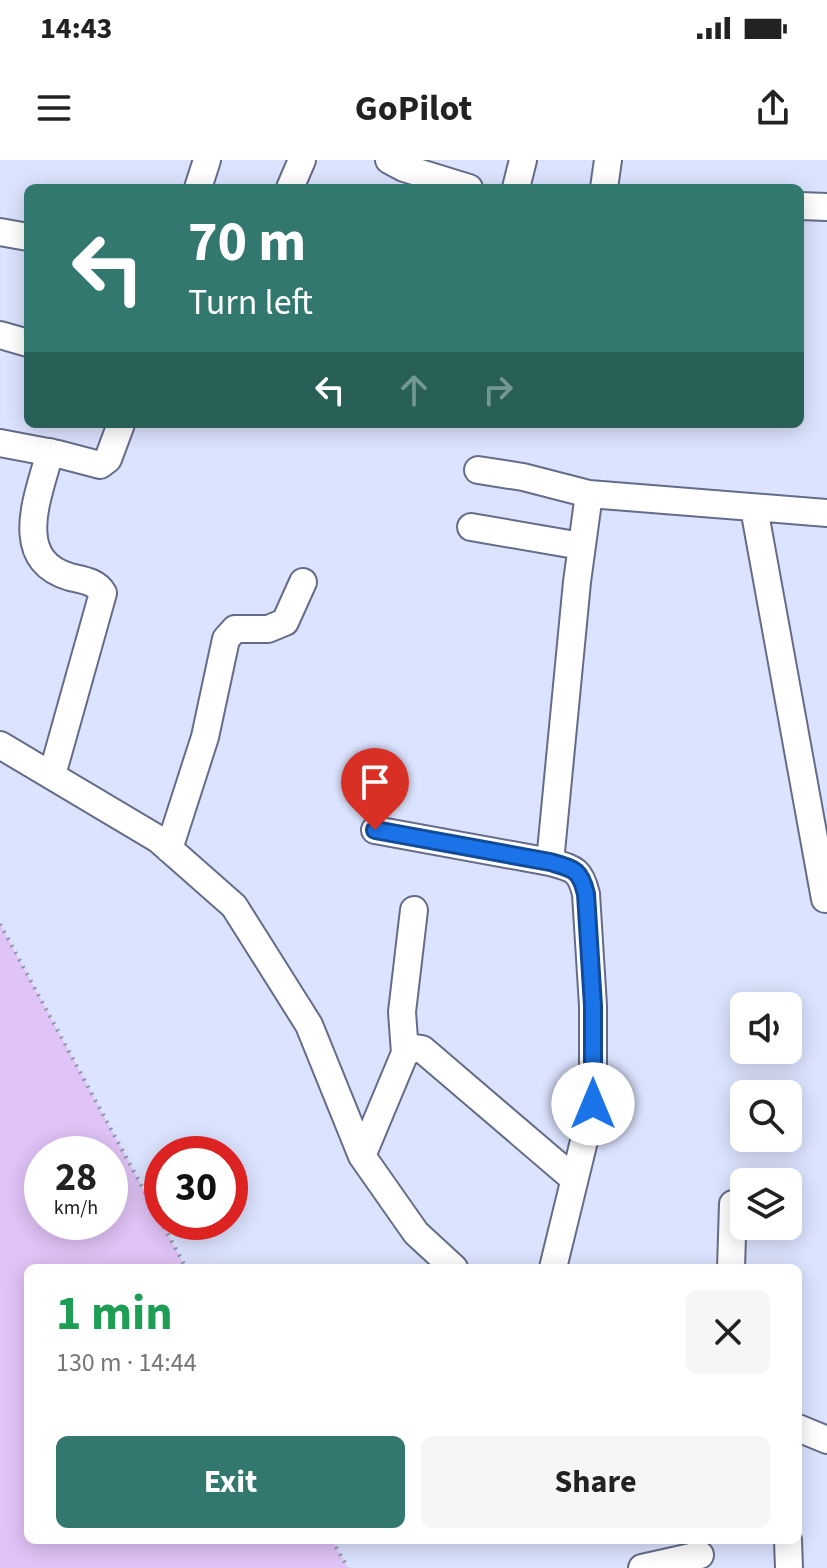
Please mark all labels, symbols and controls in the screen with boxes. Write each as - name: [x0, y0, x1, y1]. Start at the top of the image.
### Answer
- text: 14:43: [40, 7, 112, 50]
- text: GoPilot: [355, 83, 472, 134]
- icon: menu: [32, 86, 76, 130]
- icon: share: [751, 86, 795, 130]
- text: 70 m: [188, 203, 306, 282]
- icon: left: [56, 216, 160, 320]
- text: Turn left: [188, 277, 313, 328]
- icon: left: [308, 368, 352, 412]
- icon: ahead: [392, 368, 436, 412]
- icon: right: [476, 368, 520, 412]
- pin: [341, 748, 409, 830]
- icon: arrive: [353, 760, 397, 804]
- map controls: [730, 992, 802, 1240]
- button: sound: [730, 992, 802, 1064]
- position arrow: [551, 1062, 635, 1146]
- button: search: [730, 1080, 802, 1152]
- speed limit sign: 30: [144, 1136, 248, 1240]
- text: 28: [55, 1149, 97, 1206]
- button: layers: [730, 1168, 802, 1240]
- text: km/h: [54, 1194, 98, 1222]
- text: 1 min: [56, 1280, 173, 1348]
- button: close: [686, 1290, 770, 1374]
- text: 130 m · 14:44: [56, 1344, 197, 1381]
- button: Exit: [56, 1436, 405, 1528]
- button: Share: [421, 1436, 770, 1528]

